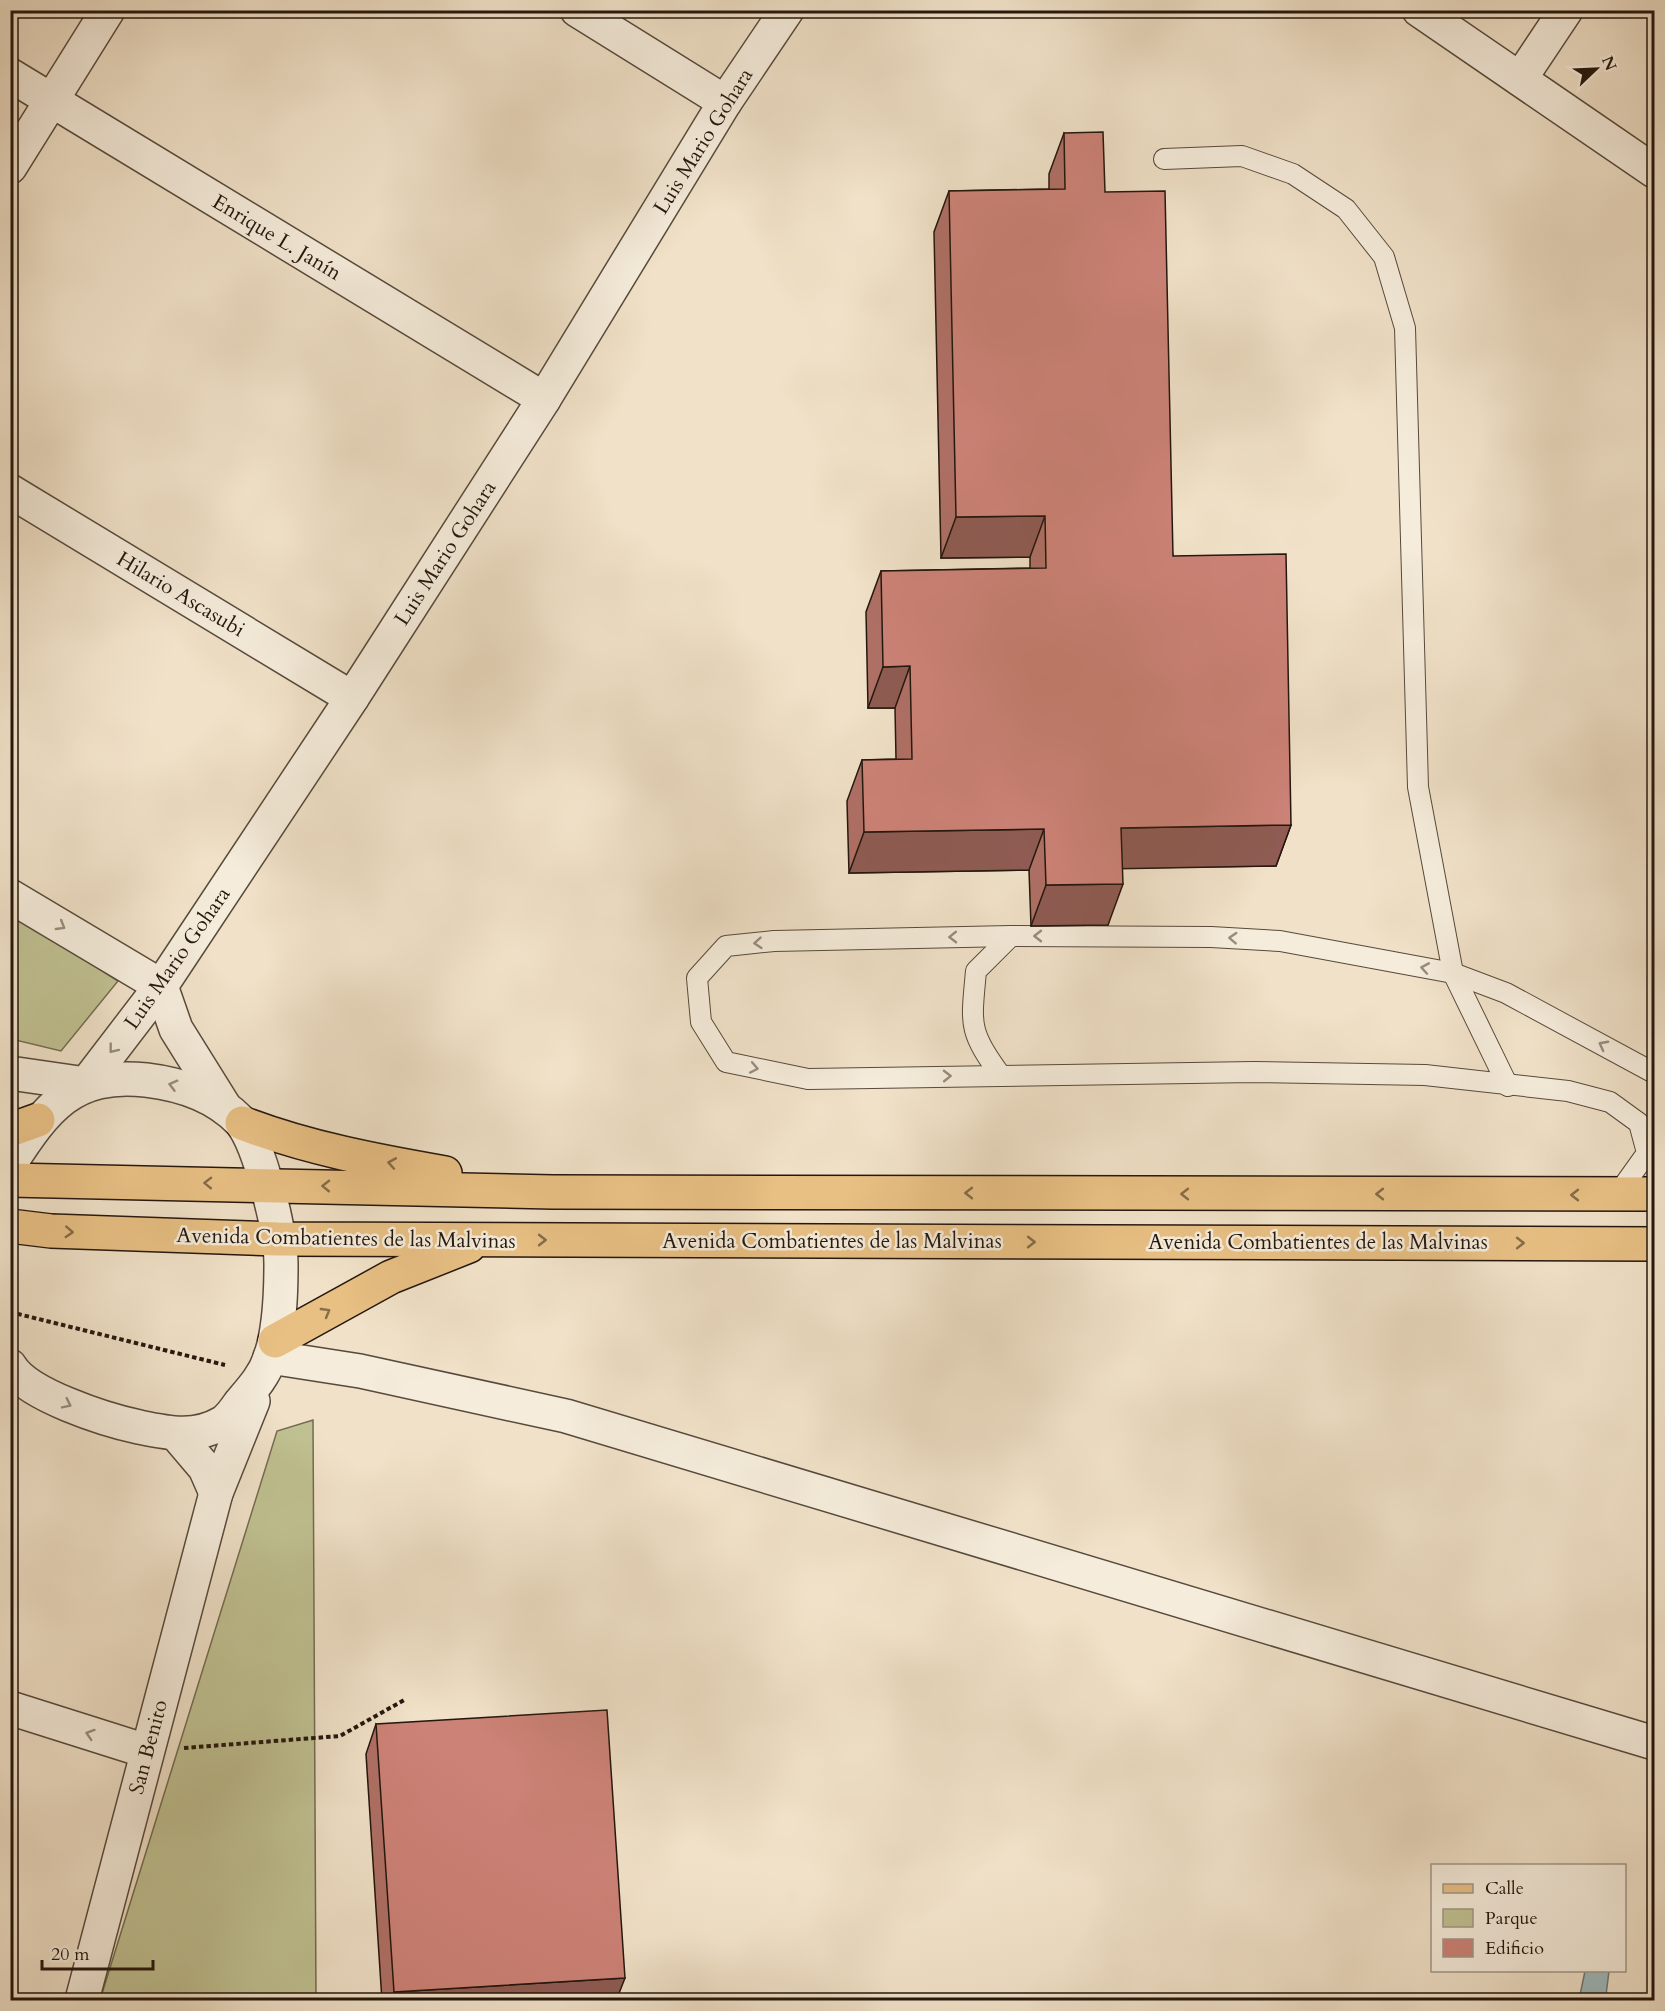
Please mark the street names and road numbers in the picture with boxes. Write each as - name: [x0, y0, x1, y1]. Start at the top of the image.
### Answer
- street label: Luis Mario Gohara: [647, 63, 760, 220]
- street label: Enrique L. Janín: [207, 187, 347, 287]
- street label: Luis Mario Gohara: [388, 475, 503, 631]
- street label: Hilario Ascasubi: [111, 545, 250, 644]
- street label: Luis Mario Gohara: [117, 881, 237, 1035]
- street label: Avenida Combatientes de las Malvinas: [176, 1221, 516, 1256]
- street label: Avenida Combatientes de las Malvinas: [662, 1227, 1002, 1256]
- street label: Avenida Combatientes de las Malvinas: [1148, 1228, 1488, 1257]
- street label: San Benito: [122, 1697, 175, 1798]

